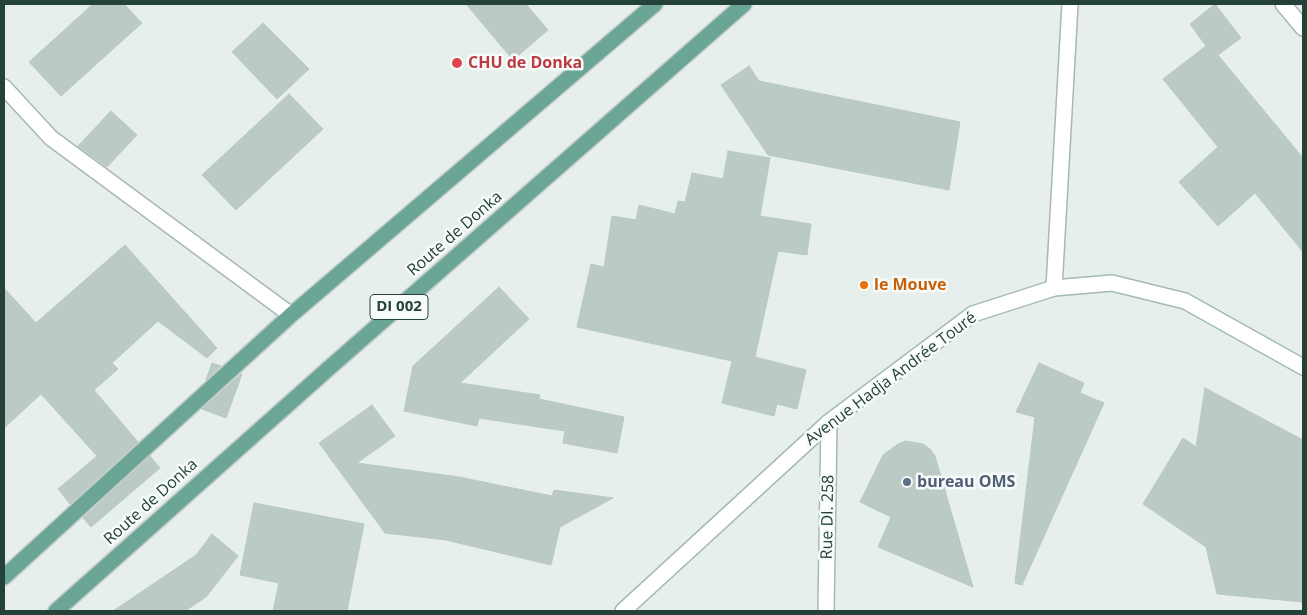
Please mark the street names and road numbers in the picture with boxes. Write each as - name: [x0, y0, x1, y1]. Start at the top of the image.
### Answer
- street label: Route de Donka: [404, 188, 506, 280]
- road number: DI 002: [370, 294, 428, 320]
- street label: Avenue Hadja Andrée Touré: [802, 308, 980, 450]
- street label: Route de Donka: [100, 455, 202, 549]
- street label: Rue DI. 258: [818, 474, 838, 560]

